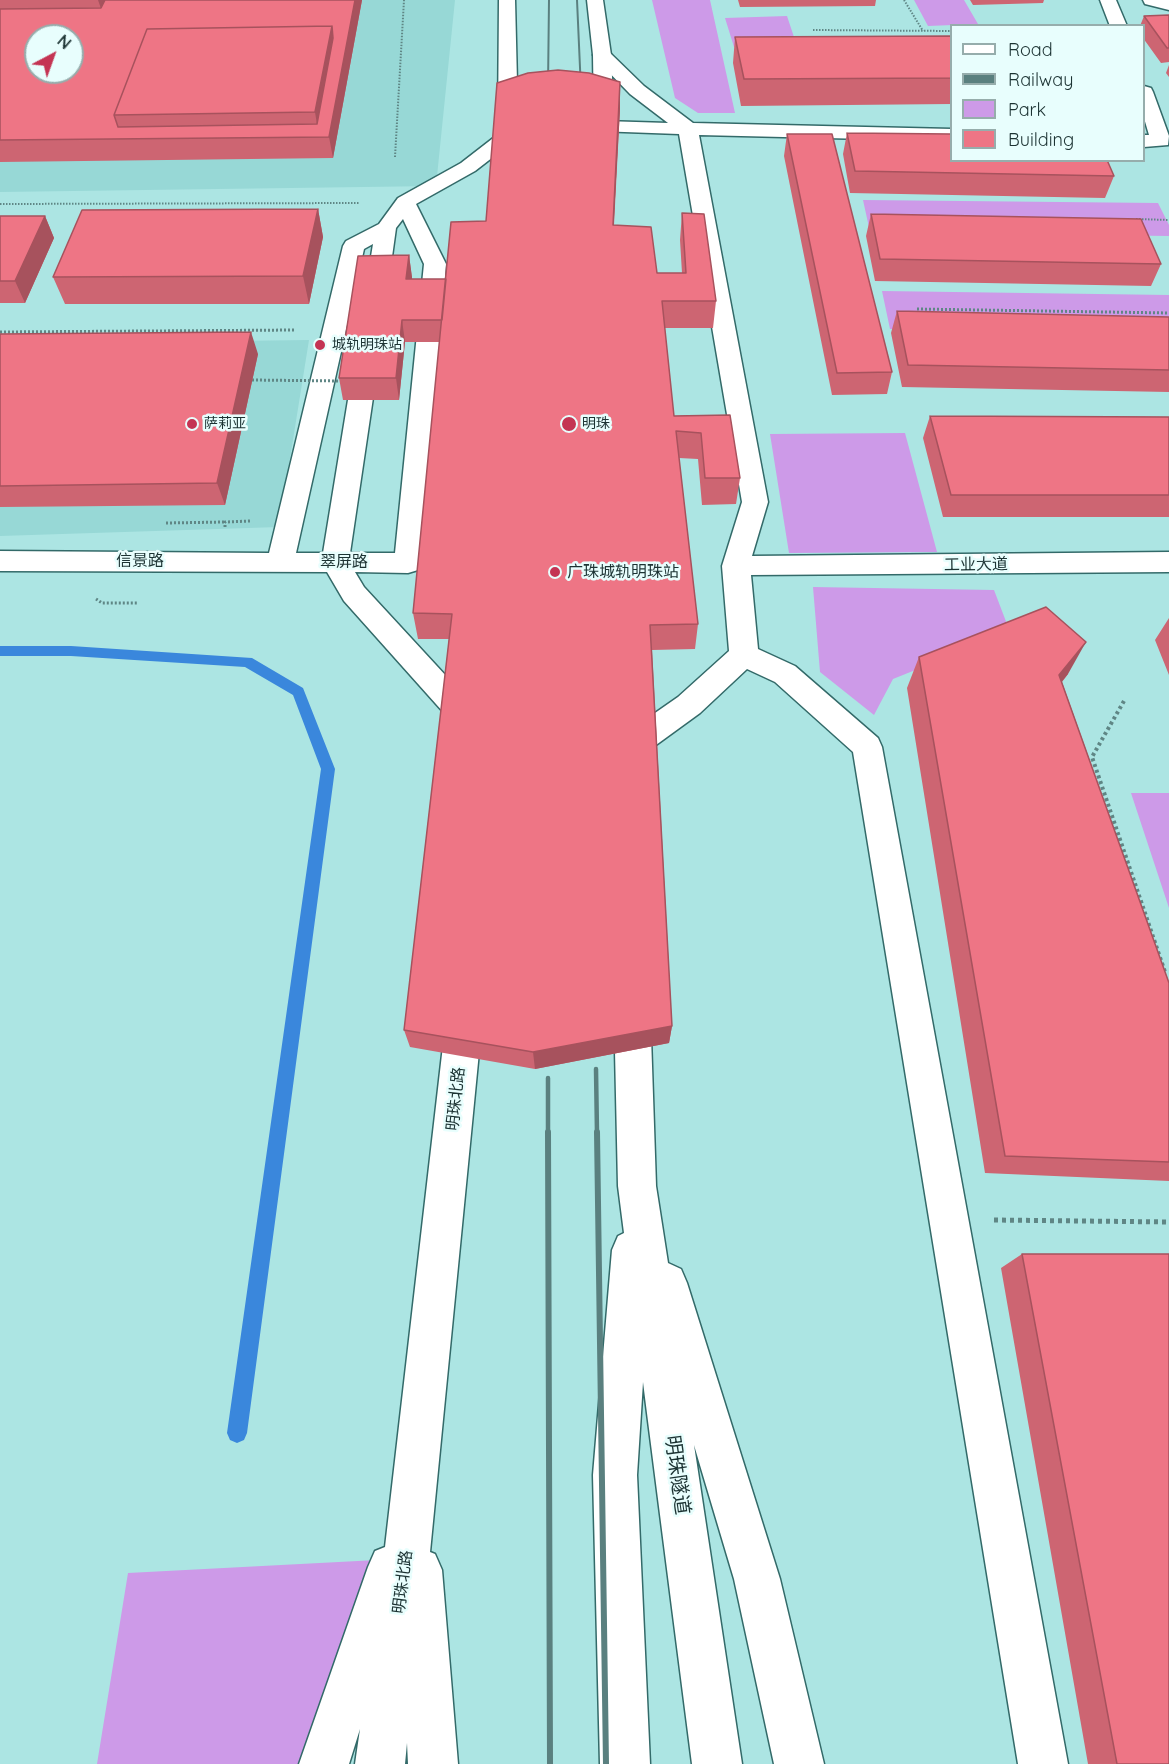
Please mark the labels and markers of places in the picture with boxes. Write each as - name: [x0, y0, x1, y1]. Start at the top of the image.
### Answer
- place label: 城轨明珠站: [332, 337, 402, 353]
- marker: 城轨明珠站: [313, 338, 327, 352]
- marker: 明珠: [560, 415, 578, 433]
- place label: 萨莉亚: [204, 416, 246, 432]
- place label: 明珠: [582, 416, 610, 432]
- marker: 萨莉亚: [185, 417, 199, 431]
- place label: 广珠城轨明珠站: [567, 562, 679, 582]
- marker: 广珠城轨明珠站: [548, 565, 562, 579]

